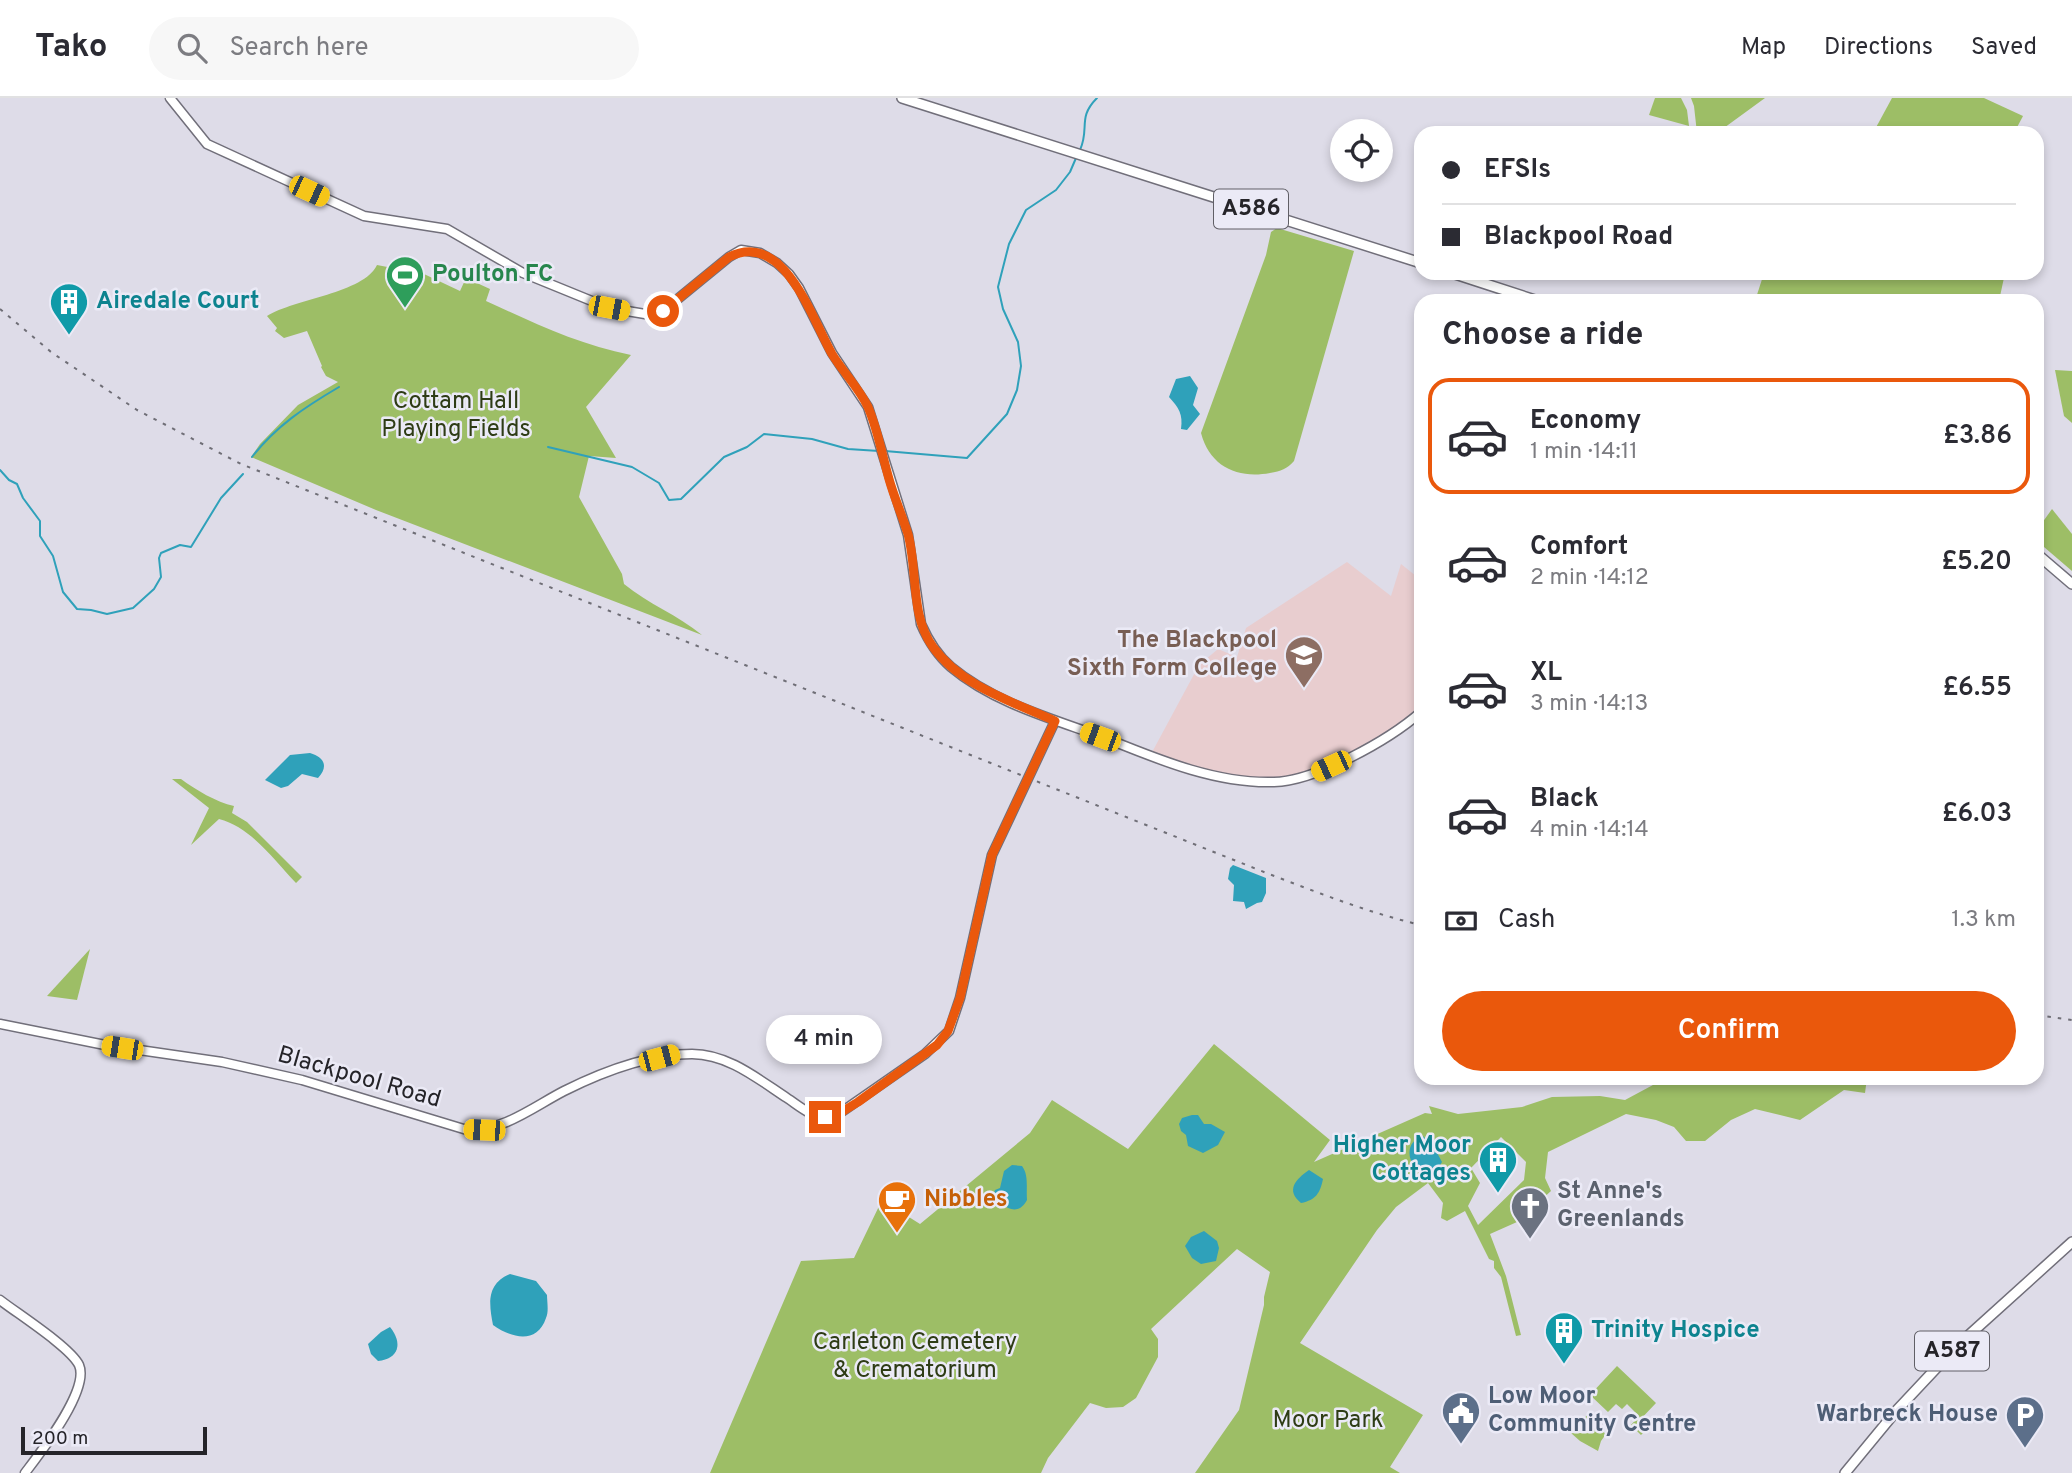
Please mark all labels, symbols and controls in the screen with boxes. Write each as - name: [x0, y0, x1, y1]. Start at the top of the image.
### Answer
- search box: [149, 17, 639, 80]
- text: Tako: [35, 27, 107, 69]
- icon: search: [173, 29, 211, 67]
- text: Search here: [229, 32, 368, 65]
- text: Map: [1741, 33, 1786, 63]
- text: Directions: [1824, 33, 1933, 63]
- text: Saved: [1971, 33, 2037, 63]
- map controls: [1330, 119, 1393, 182]
- button: locate: [1330, 119, 1393, 182]
- text: EFSIs: [1484, 154, 1551, 187]
- car: [286, 173, 333, 209]
- road number: A586: [1214, 190, 1288, 228]
- text: Blackpool Road: [1484, 221, 1673, 254]
- sports icon: Poulton FC: [384, 254, 426, 309]
- place label: Poulton FC: [432, 260, 553, 290]
- building icon: Airedale Court: [48, 281, 90, 336]
- place label: Airedale Court: [96, 287, 259, 317]
- car: [587, 294, 632, 322]
- route start: [647, 295, 679, 327]
- text: Choose a ride: [1442, 316, 1643, 356]
- park label: Cottam Hall Playing Fields: [381, 387, 531, 445]
- icon: car: [1446, 405, 1509, 468]
- text: Economy: [1530, 405, 1641, 438]
- text: £3.86: [1943, 420, 2012, 453]
- text: 1 min · 14:11: [1530, 438, 1638, 467]
- icon: car: [1446, 531, 1509, 594]
- text: Comfort: [1530, 531, 1628, 564]
- text: £5.20: [1941, 546, 2012, 579]
- text: 2 min · 14:12: [1530, 564, 1649, 593]
- place label: The Blackpool Sixth Form College: [1067, 626, 1277, 684]
- school or university icon: The Blackpool Sixth Form College: [1283, 634, 1325, 689]
- icon: car: [1446, 657, 1509, 720]
- text: XL: [1530, 657, 1562, 690]
- text: £6.55: [1942, 672, 2012, 705]
- text: 3 min · 14:13: [1530, 690, 1648, 719]
- car: [1077, 720, 1124, 754]
- car: [1308, 748, 1355, 784]
- icon: car: [1446, 783, 1509, 846]
- text: Black: [1530, 783, 1599, 816]
- text: £6.03: [1942, 798, 2012, 831]
- text: 4 min · 14:14: [1530, 816, 1649, 845]
- icon: cash: [1442, 902, 1480, 940]
- text: Cash: [1498, 904, 1555, 937]
- text: 1.3 km: [1951, 906, 2016, 935]
- button: Confirm: [1442, 991, 2016, 1071]
- callout: 4 min: [767, 1016, 883, 1065]
- text: 4 min: [794, 1025, 854, 1054]
- car: [100, 1034, 145, 1062]
- street label: Blackpool Road: [274, 1040, 444, 1116]
- car: [636, 1042, 683, 1074]
- route end: [809, 1101, 841, 1133]
- car: [463, 1119, 506, 1141]
- place label: Higher Moor Cottages: [1333, 1131, 1471, 1189]
- building icon: Higher Moor Cottages: [1477, 1139, 1519, 1194]
- place label: St Anne's Greenlands: [1557, 1177, 1685, 1235]
- cafe icon: Nibbles: [876, 1179, 918, 1234]
- place label: Nibbles: [924, 1185, 1008, 1215]
- church icon: St Anne's Greenlands: [1509, 1185, 1551, 1240]
- building icon: Trinity Hospice: [1543, 1310, 1585, 1365]
- place label: Trinity Hospice: [1591, 1316, 1760, 1346]
- park label: Carleton Cemetery & Crematorium: [813, 1328, 1017, 1386]
- road number: A587: [1915, 1332, 1989, 1370]
- place label: Low Moor Community Centre: [1488, 1382, 1696, 1440]
- public building icon: Low Moor Community Centre: [1440, 1390, 1482, 1445]
- parking icon: Warbreck House: [2004, 1394, 2046, 1449]
- place label: Warbreck House: [1816, 1400, 1998, 1430]
- park label: Moor Park: [1273, 1406, 1383, 1436]
- scale bar: [21, 1424, 206, 1456]
- text: 200 m: [32, 1427, 88, 1451]

